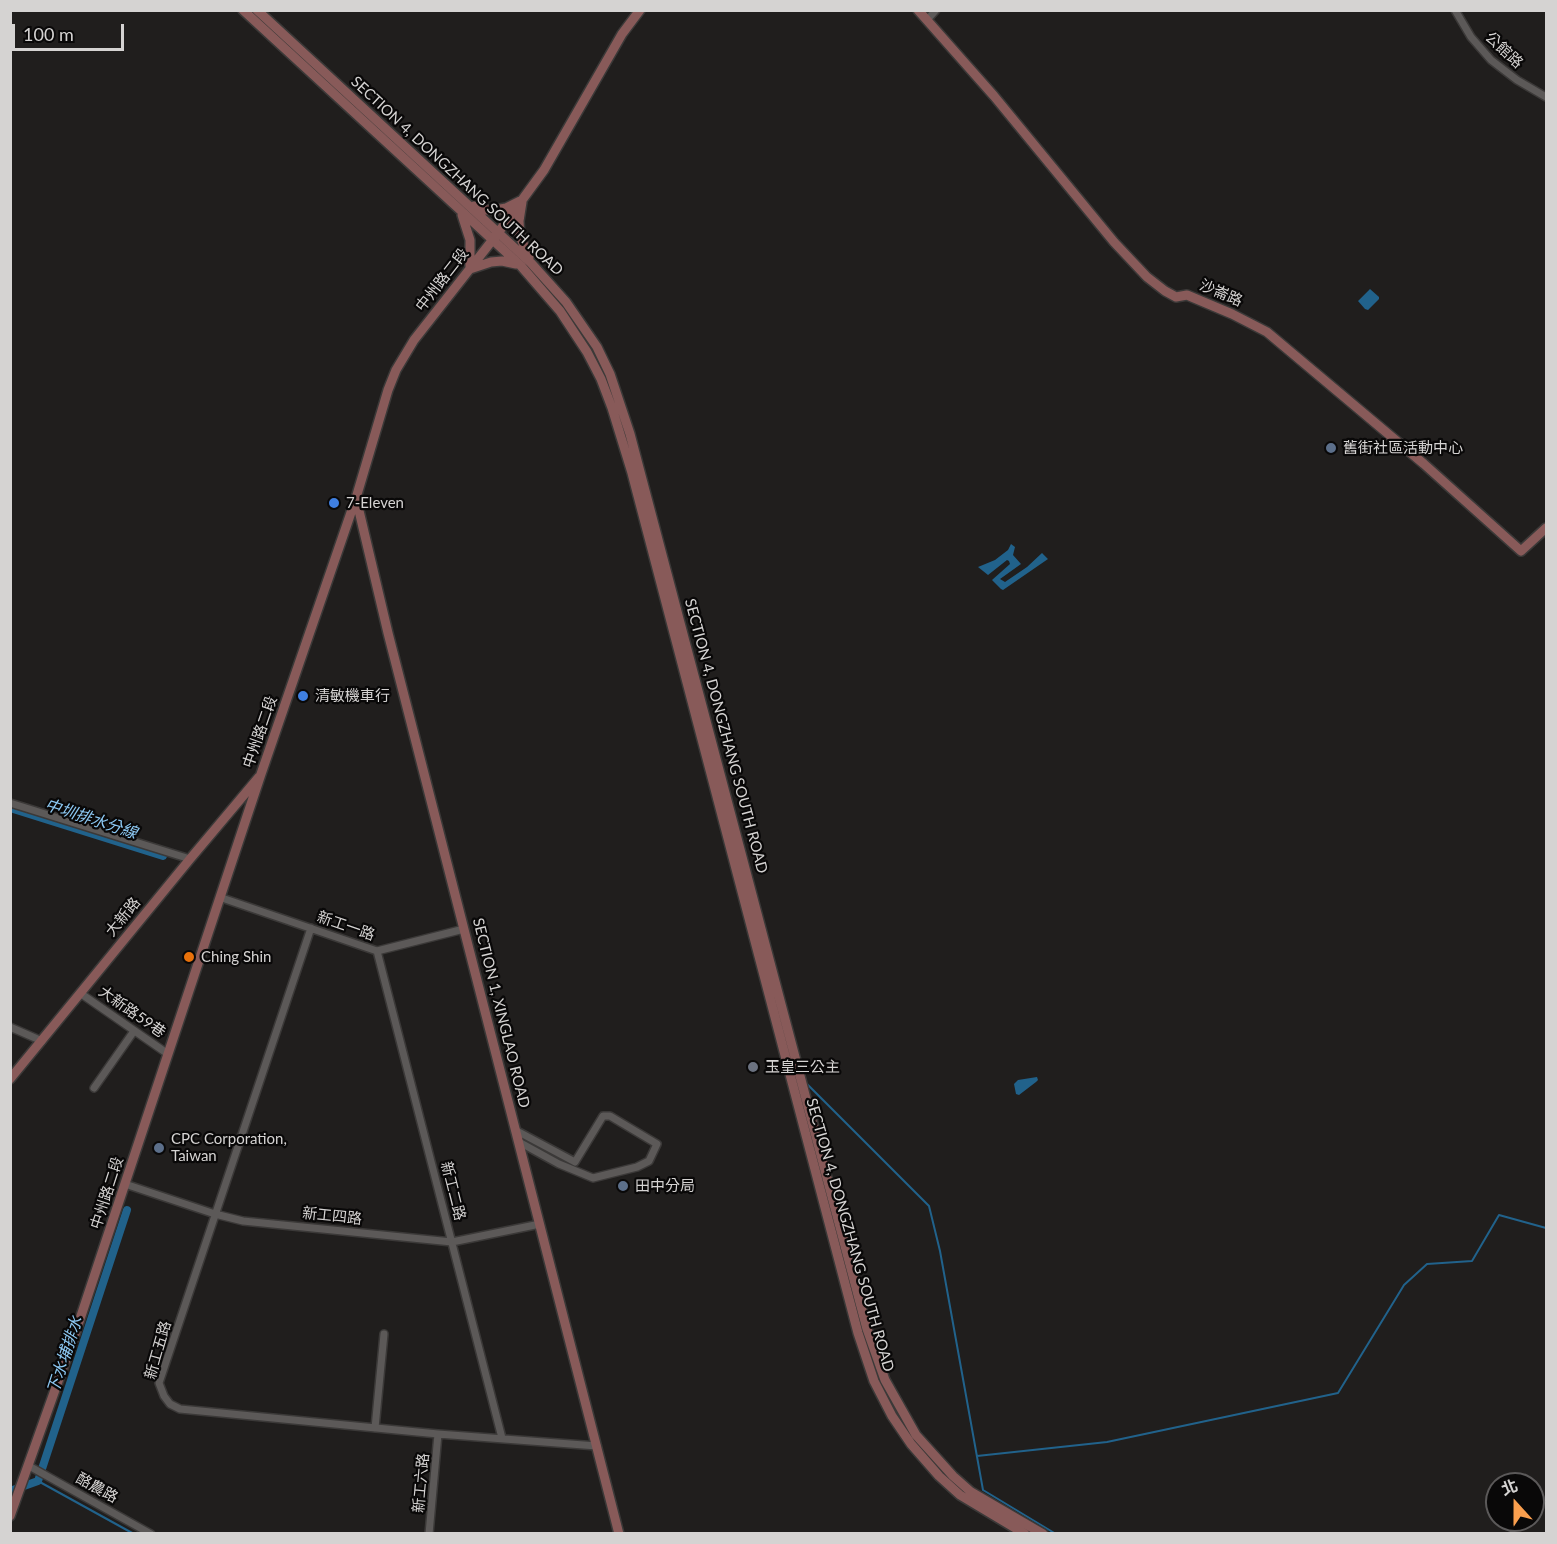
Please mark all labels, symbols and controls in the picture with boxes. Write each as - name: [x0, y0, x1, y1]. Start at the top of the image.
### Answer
- scale bar: [15, 12, 128, 50]
- text: 100 m: [23, 23, 74, 45]
- street label: 公館路: [1481, 28, 1527, 72]
- street label: SECTION 4, DONGZHANG SOUTH ROAD: [347, 73, 567, 279]
- street label: 中州路二段: [412, 245, 472, 315]
- street label: 沙崙路: [1197, 276, 1245, 310]
- place label: 舊街社區活動中心: [1343, 439, 1463, 457]
- marker: 舊街社區活動中心: [1324, 441, 1338, 455]
- place label: 7-Eleven: [346, 494, 404, 512]
- marker: 7-Eleven: [327, 496, 341, 510]
- street label: SECTION 4, DONGZHANG SOUTH ROAD: [681, 597, 771, 875]
- place label: 清敏機車行: [315, 687, 390, 705]
- marker: 清敏機車行: [296, 689, 310, 703]
- street label: 中州路二段: [239, 694, 281, 770]
- water label: 中圳排水分線: [42, 795, 140, 843]
- street label: 大新路: [102, 894, 144, 940]
- street label: 新工一路: [315, 908, 377, 944]
- street label: SECTION 1, XINGLAO ROAD: [469, 916, 533, 1110]
- place label: Ching Shin: [201, 948, 271, 966]
- marker: Ching Shin: [182, 950, 196, 964]
- street label: 大新路59巷: [95, 982, 169, 1042]
- place label: 玉皇三公主: [765, 1058, 840, 1076]
- marker: 玉皇三公主: [746, 1060, 760, 1074]
- street label: SECTION 4, DONGZHANG SOUTH ROAD: [802, 1096, 898, 1374]
- place label: CPC Corporation, Taiwan: [171, 1130, 287, 1165]
- marker: CPC Corporation, Taiwan: [152, 1141, 166, 1155]
- street label: 中州路二段: [87, 1155, 127, 1231]
- street label: 新工二路: [437, 1160, 469, 1222]
- place label: 田中分局: [635, 1177, 695, 1195]
- marker: 田中分局: [616, 1179, 630, 1193]
- street label: 新工四路: [301, 1204, 363, 1228]
- water label: 下水埔排水: [44, 1314, 86, 1396]
- street label: 新工五路: [141, 1319, 175, 1381]
- street label: 新工六路: [409, 1452, 433, 1514]
- street label: 酪農路: [73, 1469, 121, 1507]
- north arrow: [1485, 1472, 1545, 1532]
- text: 北: [1498, 1475, 1520, 1498]

